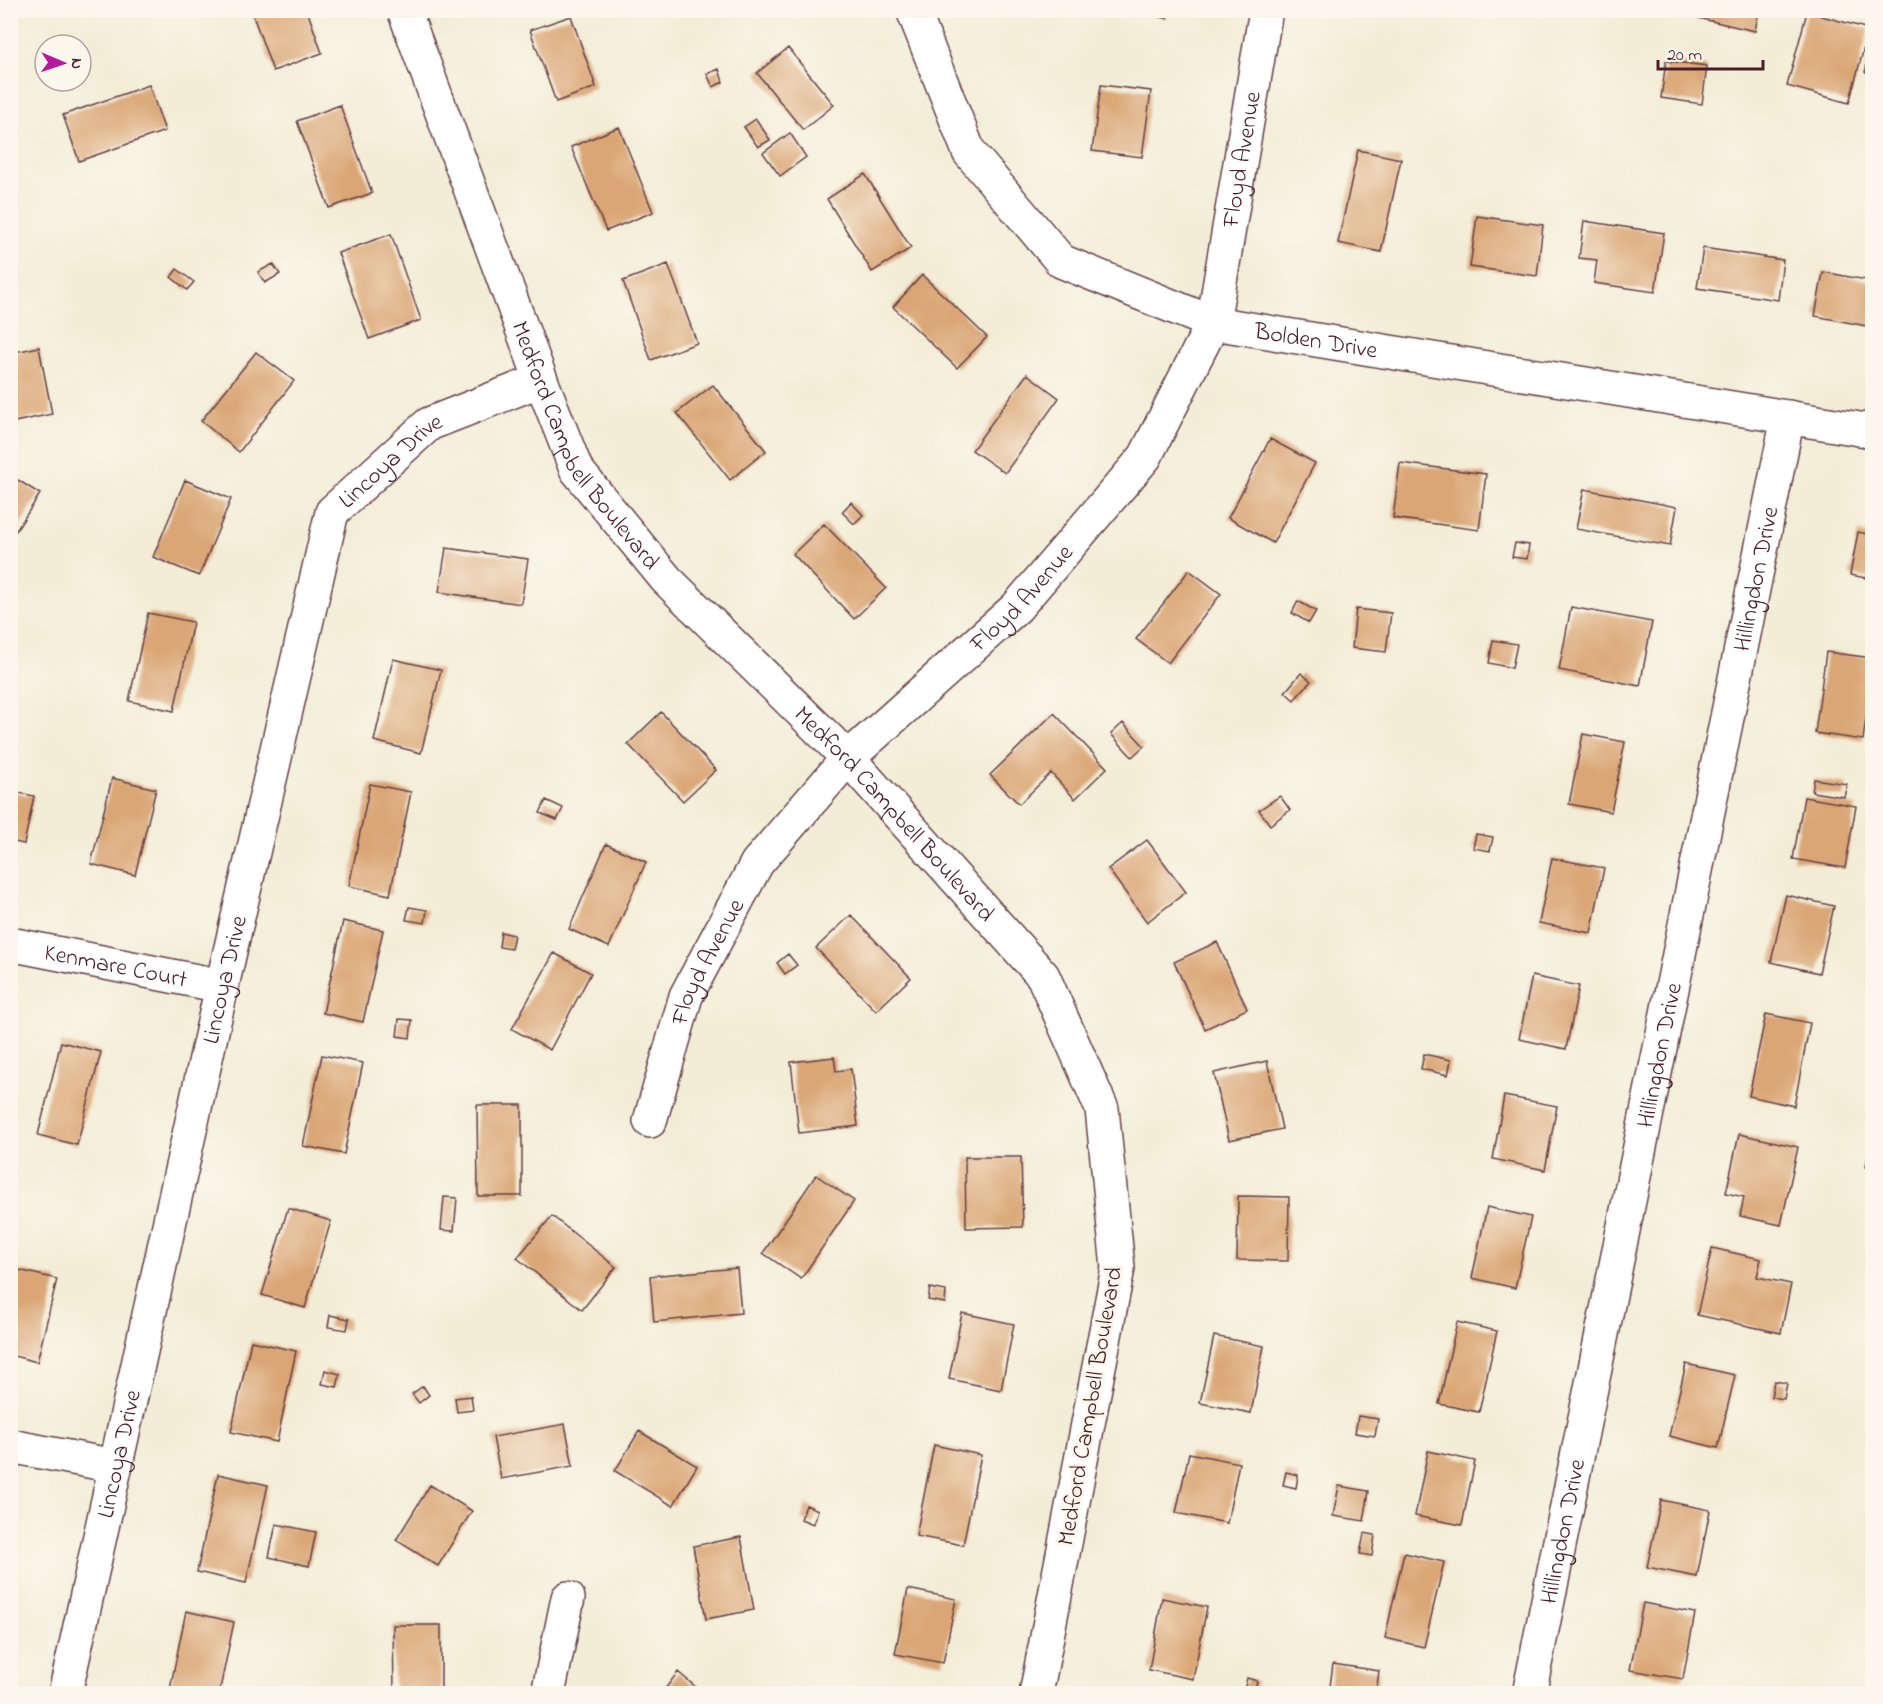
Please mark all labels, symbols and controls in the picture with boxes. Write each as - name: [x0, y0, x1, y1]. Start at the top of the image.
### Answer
- north arrow: [33, 33, 93, 93]
- scale bar: [1658, 33, 1763, 71]
- text: 20 m: [1667, 43, 1702, 69]
- text: N: [64, 58, 88, 69]
- street label: Floyd Avenue: [1214, 89, 1272, 231]
- street label: Bolden Drive: [1251, 315, 1380, 370]
- street label: Medford Campbell Boulevard: [501, 317, 667, 579]
- street label: Lincoya Drive: [331, 405, 448, 518]
- street label: Hillingdon Drive: [1726, 503, 1789, 655]
- street label: Floyd Avenue: [962, 537, 1083, 662]
- street label: Medford Campbell Boulevard: [785, 699, 1002, 931]
- street label: Floyd Avenue: [663, 893, 755, 1030]
- street label: Lincoya Drive: [195, 912, 258, 1047]
- street label: Kenmare Court: [41, 936, 190, 999]
- street label: Hillingdon Drive: [1629, 980, 1693, 1131]
- street label: Medford Campbell Boulevard: [1050, 1264, 1133, 1549]
- street label: Lincoya Drive: [89, 1387, 152, 1522]
- street label: Hillingdon Drive: [1533, 1456, 1596, 1607]

